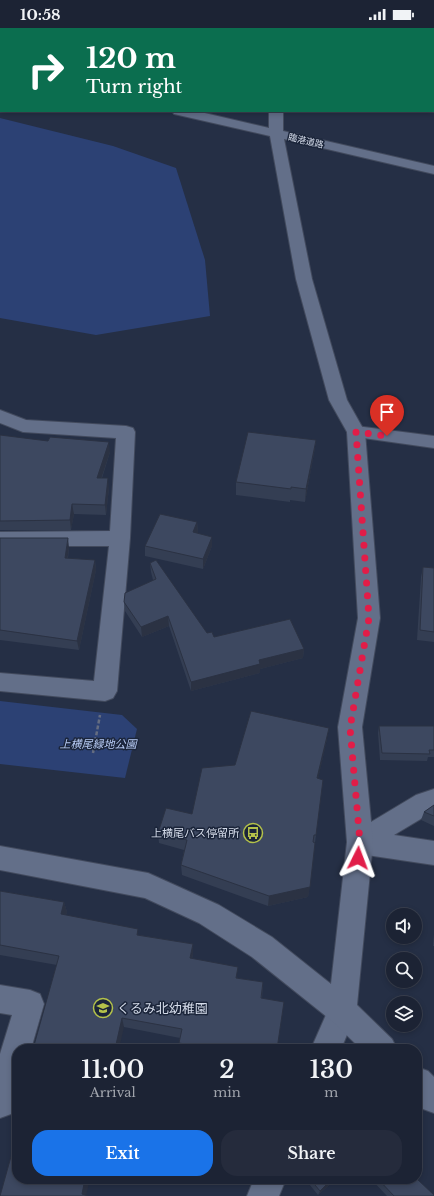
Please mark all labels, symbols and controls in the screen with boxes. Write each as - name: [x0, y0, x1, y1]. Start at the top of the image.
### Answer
- text: 10:58: [20, 5, 61, 24]
- text: 120 m: [86, 41, 176, 76]
- icon: right: [20, 44, 72, 96]
- text: Turn right: [86, 76, 182, 98]
- street label: 臨港道路: [287, 131, 325, 150]
- pin: [370, 395, 404, 436]
- icon: arrive: [376, 401, 398, 423]
- park label: 上横尾緑地公園: [60, 737, 138, 751]
- bus stop icon: 上横尾バス停留所: [242, 822, 264, 844]
- place label: 上横尾バス停留所: [151, 826, 240, 840]
- position arrow: [337, 837, 379, 879]
- map controls: [386, 908, 422, 1032]
- button: sound: [386, 908, 422, 944]
- button: search: [386, 952, 422, 988]
- button: layers: [386, 996, 422, 1032]
- school or university icon: くるみ北幼稚園: [92, 997, 114, 1019]
- place label: くるみ北幼稚園: [117, 1000, 208, 1017]
- text: 11:00: [81, 1055, 144, 1084]
- text: 2: [219, 1055, 235, 1084]
- text: 130: [310, 1055, 353, 1084]
- text: Arrival: [90, 1084, 136, 1101]
- text: min: [213, 1084, 241, 1101]
- text: m: [324, 1084, 338, 1101]
- button: Exit: [32, 1130, 213, 1176]
- button: Share: [221, 1130, 402, 1176]

